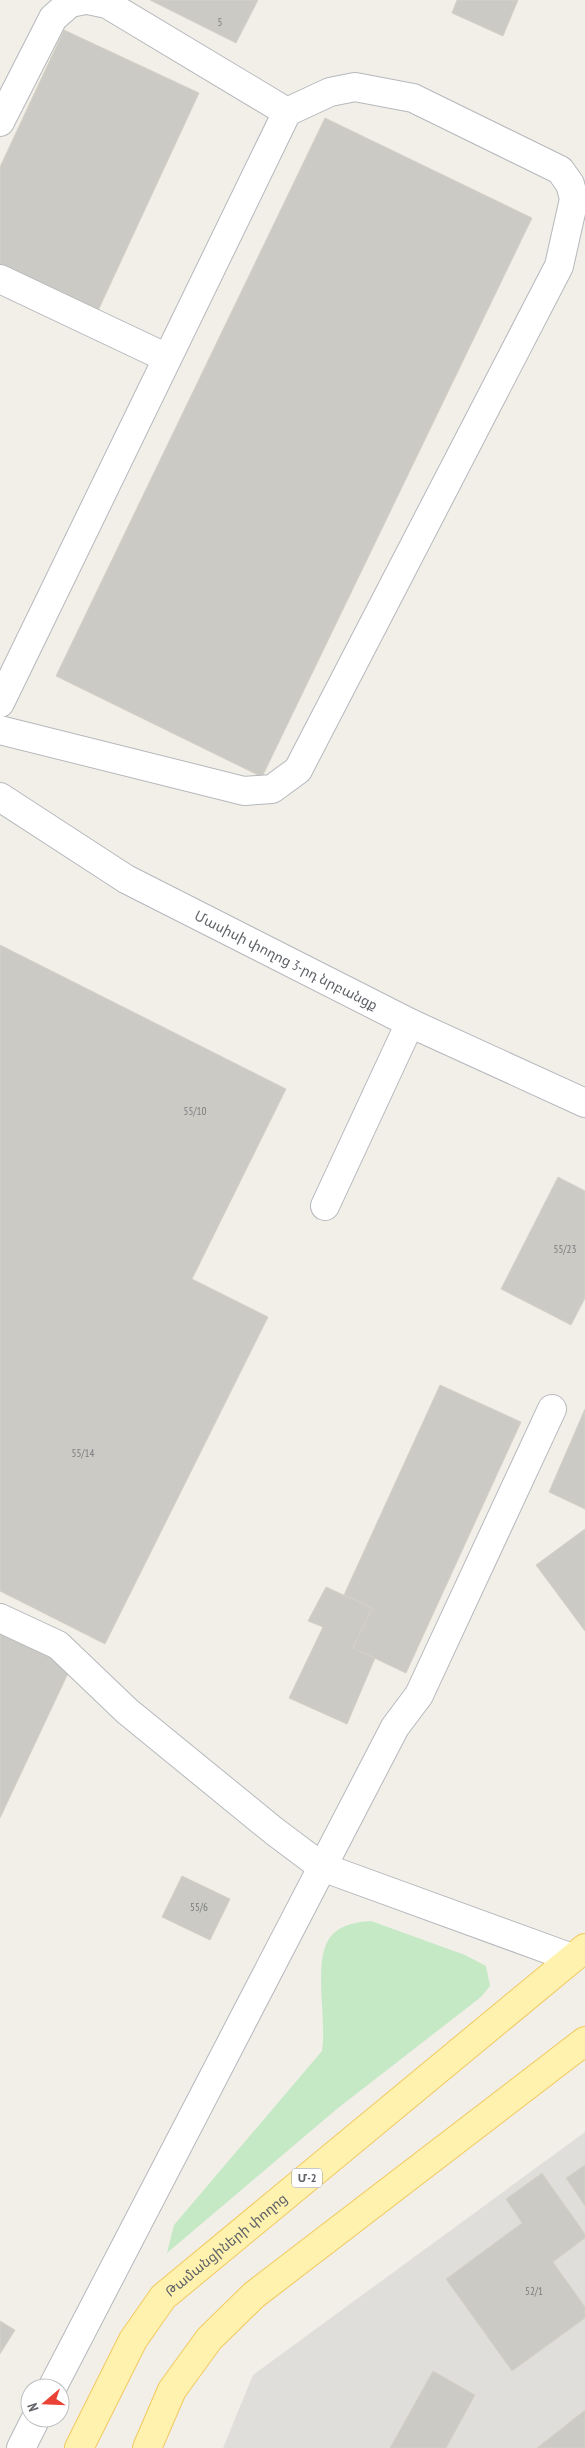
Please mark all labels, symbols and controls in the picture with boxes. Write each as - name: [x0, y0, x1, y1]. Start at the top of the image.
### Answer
- house number: 5: [218, 15, 223, 29]
- street label: Մասիսի փողոց 3-րդ նրբանցք: [192, 906, 381, 1014]
- house number: 55/10: [183, 1104, 207, 1118]
- house number: 55/23: [553, 1242, 577, 1256]
- house number: 55/14: [71, 1446, 95, 1460]
- house number: 55/6: [190, 1900, 208, 1914]
- road number: Մ-2: [292, 2168, 322, 2188]
- street label: Թամանցիների փողոց: [161, 2189, 291, 2301]
- house number: 52/1: [525, 2284, 543, 2298]
- north arrow: [20, 2378, 70, 2428]
- text: N: [23, 2401, 42, 2414]

